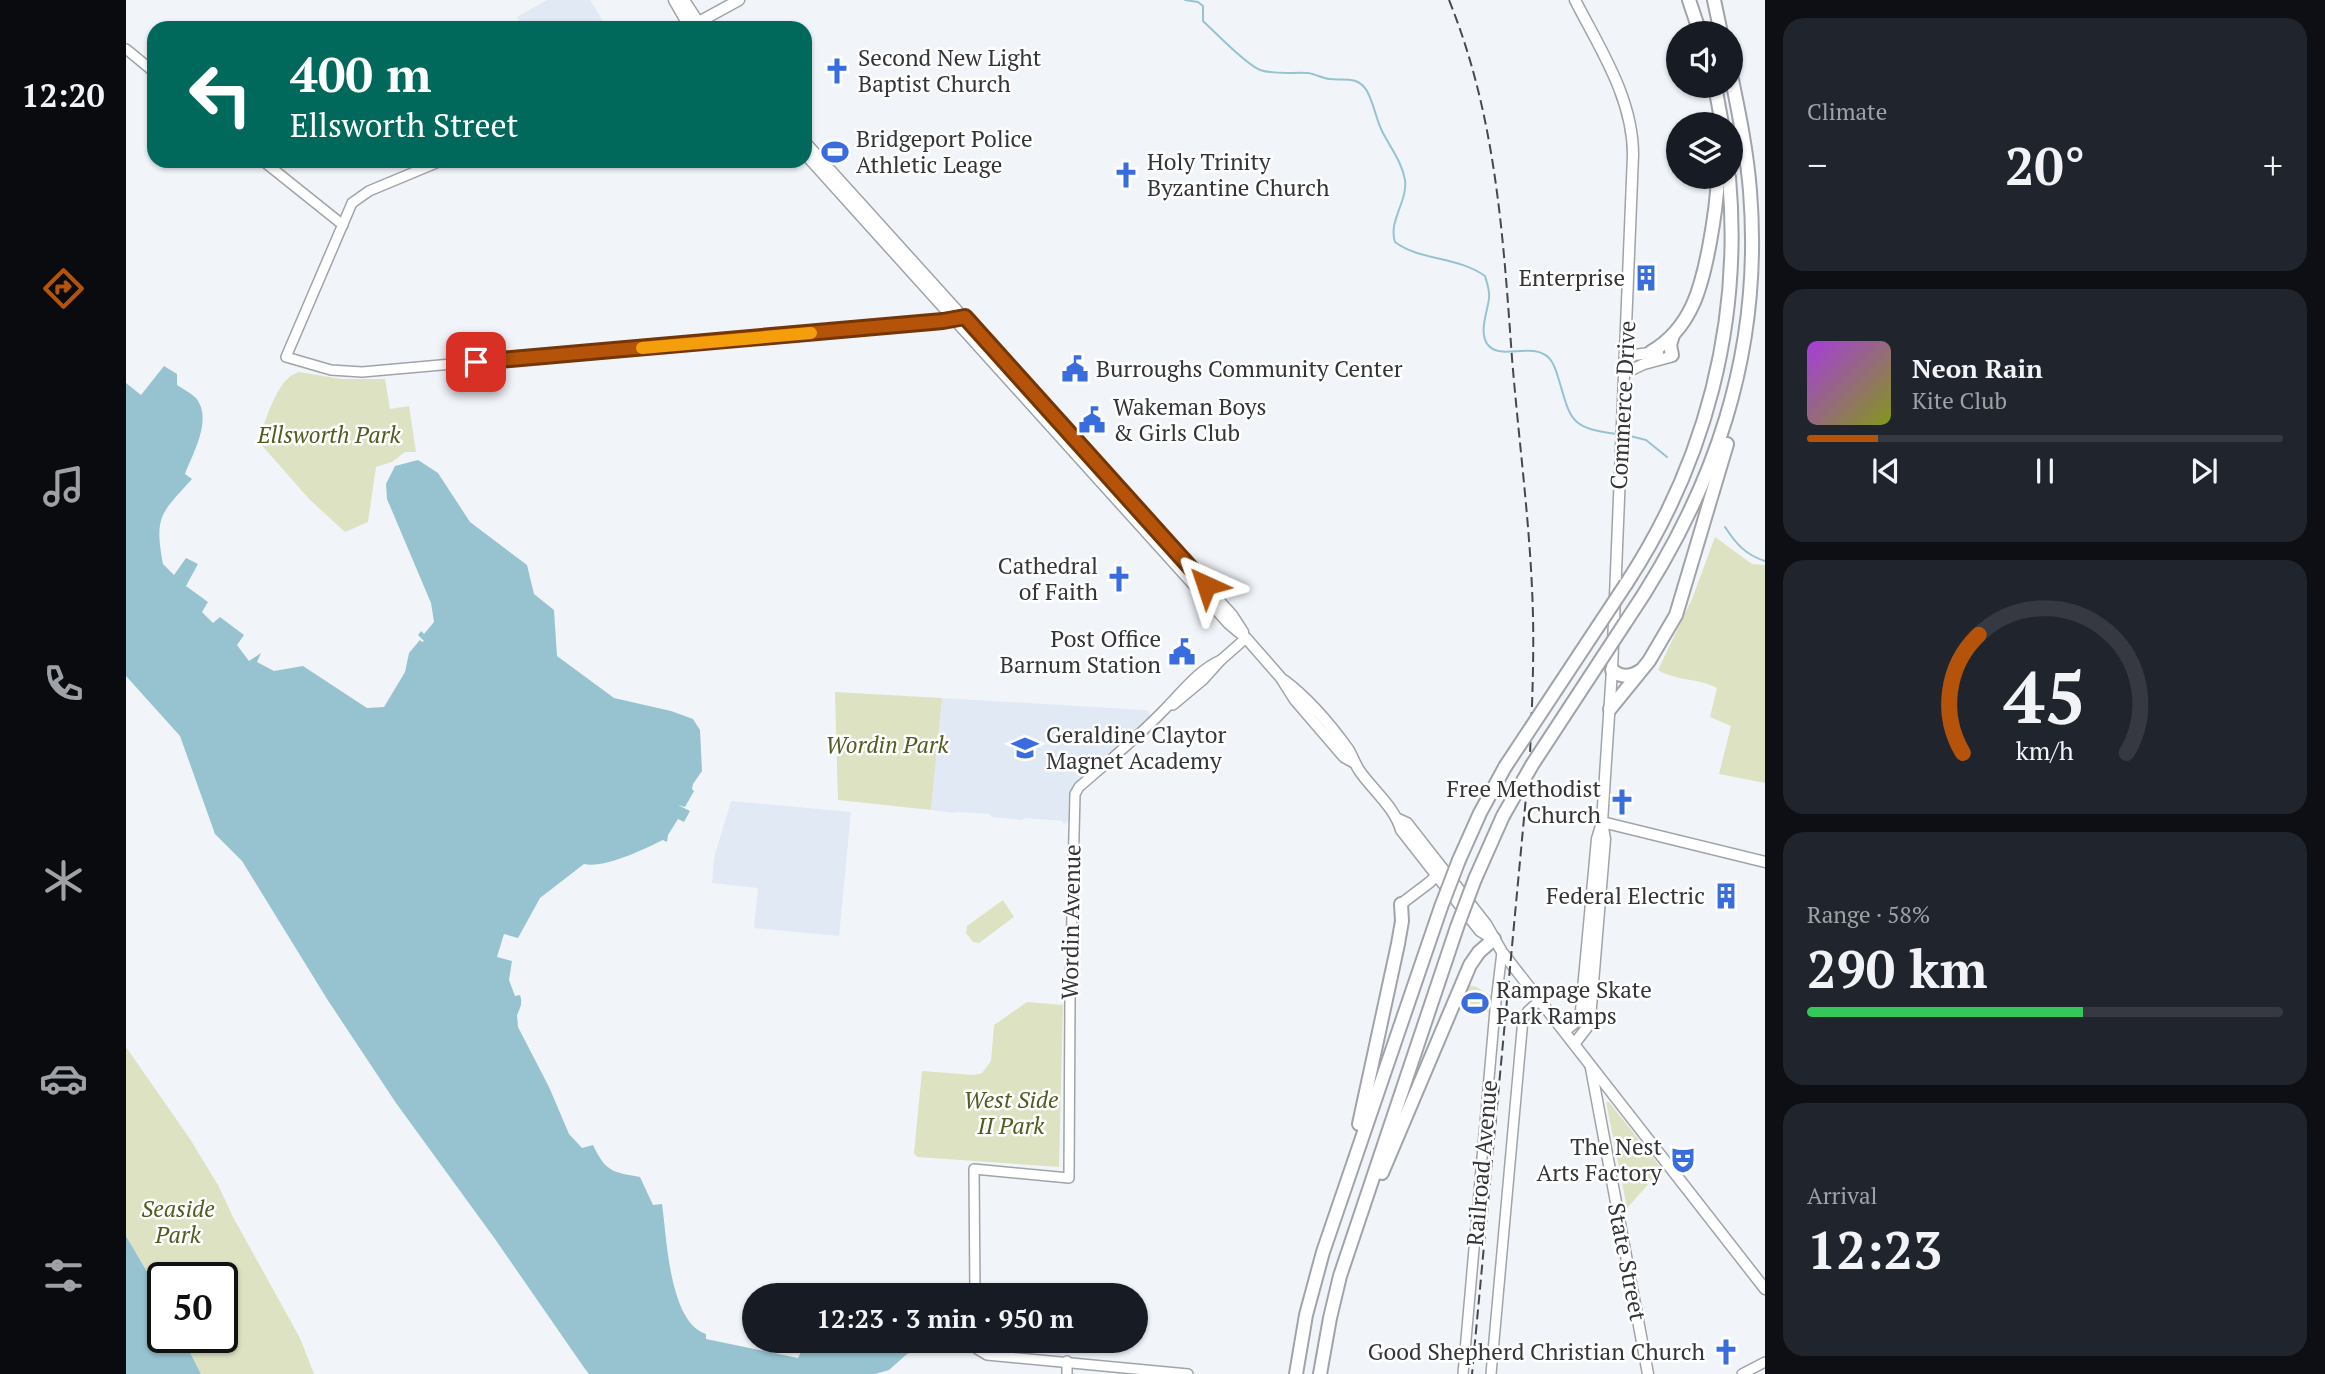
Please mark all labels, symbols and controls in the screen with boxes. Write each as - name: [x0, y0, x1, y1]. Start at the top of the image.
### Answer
- map controls: [1666, 21, 1743, 189]
- button: sound: [1666, 21, 1743, 98]
- text: 400 m: [290, 41, 432, 106]
- place label: Second New Light Baptist Church: [858, 42, 1042, 99]
- icon: left: [175, 49, 266, 140]
- church icon: Second New Light Baptist Church: [822, 56, 852, 86]
- text: 12:20: [21, 74, 105, 116]
- text: Climate: [1807, 96, 1887, 127]
- text: Ellsworth Street: [290, 104, 518, 146]
- button: layers: [1666, 112, 1743, 189]
- place label: Bridgeport Police Athletic Leage: [856, 123, 1032, 180]
- text: 20°: [2005, 131, 2085, 200]
- sports icon: Bridgeport Police Athletic Leage: [820, 137, 850, 167]
- text: −: [1807, 140, 1827, 190]
- text: +: [2263, 140, 2283, 190]
- place label: Holy Trinity Byzantine Church: [1147, 146, 1330, 203]
- church icon: Holy Trinity Byzantine Church: [1111, 160, 1141, 190]
- place label: Enterprise: [1519, 262, 1625, 293]
- building icon: Enterprise: [1631, 263, 1661, 293]
- icon: directions: [39, 264, 88, 313]
- street label: Commerce Drive: [1603, 320, 1642, 490]
- pin: [446, 332, 506, 392]
- icon: arrive: [457, 343, 495, 381]
- text: Neon Rain: [1912, 351, 2043, 385]
- place label: Burroughs Community Center: [1096, 353, 1403, 384]
- public building icon: Burroughs Community Center: [1060, 354, 1090, 384]
- text: Kite Club: [1912, 385, 2007, 416]
- place label: Wakeman Boys & Girls Club: [1113, 391, 1267, 448]
- public building icon: Wakeman Boys & Girls Club: [1077, 405, 1107, 435]
- park label: Ellsworth Park: [257, 419, 401, 450]
- icon: previous: [1867, 452, 1905, 490]
- icon: pause: [2026, 452, 2064, 490]
- icon: next: [2185, 452, 2223, 490]
- icon: music: [39, 462, 88, 511]
- position arrow: [1169, 548, 1243, 622]
- place label: Cathedral of Faith: [998, 550, 1098, 607]
- church icon: Cathedral of Faith: [1104, 564, 1134, 594]
- place label: Post Office Barnum Station: [1000, 623, 1161, 680]
- public building icon: Post Office Barnum Station: [1167, 637, 1197, 667]
- text: 45: [2004, 647, 2086, 744]
- icon: phone: [39, 659, 88, 708]
- place label: Geraldine Claytor Magnet Academy: [1046, 719, 1227, 776]
- park label: Wordin Park: [825, 729, 950, 760]
- school or university icon: Geraldine Claytor Magnet Academy: [1010, 733, 1040, 763]
- text: km/h: [2016, 734, 2074, 767]
- place label: Free Methodist Church: [1446, 773, 1601, 830]
- church icon: Free Methodist Church: [1607, 787, 1637, 817]
- street label: Wordin Avenue: [1054, 844, 1087, 1000]
- icon: climate: [39, 856, 88, 905]
- place label: Federal Electric: [1546, 880, 1705, 911]
- building icon: Federal Electric: [1711, 881, 1741, 911]
- text: Range · 58%: [1807, 899, 1930, 930]
- text: 290 km: [1807, 934, 1988, 1003]
- place label: Rampage Skate Park Ramps: [1496, 974, 1652, 1031]
- sports icon: Rampage Skate Park Ramps: [1460, 988, 1490, 1018]
- icon: car: [39, 1054, 88, 1103]
- street label: Railroad Avenue: [1459, 1079, 1504, 1247]
- park label: West Side II Park: [963, 1084, 1059, 1141]
- place label: The Nest Arts Factory: [1536, 1131, 1662, 1188]
- theatre icon: The Nest Arts Factory: [1668, 1145, 1698, 1175]
- text: Arrival: [1807, 1180, 1878, 1211]
- park label: Seaside Park: [141, 1193, 215, 1250]
- street label: State Street: [1601, 1200, 1654, 1324]
- text: 12:23: [1807, 1215, 1942, 1284]
- icon: filters: [39, 1251, 88, 1300]
- speed limit sign: 50: [147, 1262, 238, 1353]
- text: 12:23 · 3 min · 950 m: [816, 1301, 1074, 1335]
- place label: Good Shepherd Christian Church: [1368, 1336, 1705, 1367]
- church icon: Good Shepherd Christian Church: [1711, 1337, 1741, 1367]

